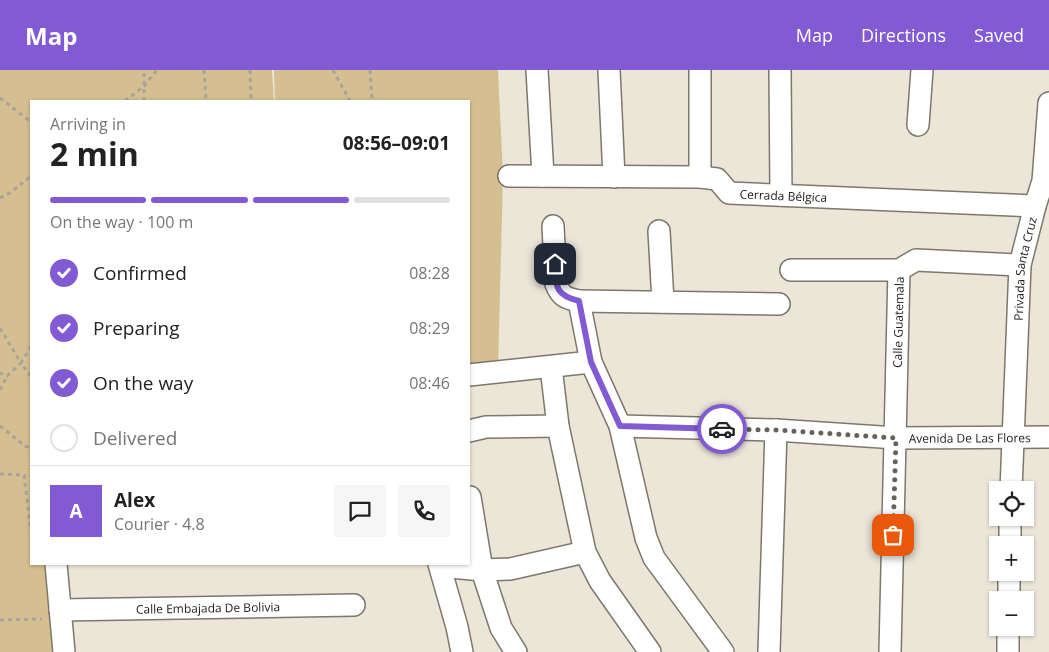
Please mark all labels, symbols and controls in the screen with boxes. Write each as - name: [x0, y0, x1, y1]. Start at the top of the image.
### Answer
- text: Map: [25, 19, 77, 52]
- text: Map: [796, 23, 833, 47]
- text: Directions: [861, 23, 946, 47]
- text: Saved: [974, 23, 1024, 47]
- text: Arriving in: [50, 113, 126, 135]
- text: 08:56–09:01: [343, 130, 450, 156]
- text: 2 min: [50, 132, 139, 175]
- street label: Cerrada Bélgica: [739, 185, 827, 206]
- text: On the way · 100 m: [50, 211, 193, 233]
- street label: Privada Santa Cruz: [1009, 215, 1040, 321]
- pin: [534, 243, 576, 285]
- icon: home: [541, 250, 569, 278]
- icon: check: [50, 259, 78, 287]
- text: Confirmed: [93, 260, 187, 286]
- text: 08:28: [409, 262, 450, 284]
- street label: Calle Guatemala: [888, 276, 907, 368]
- icon: check: [50, 314, 78, 342]
- text: Preparing: [93, 315, 180, 341]
- text: 08:29: [409, 317, 450, 339]
- icon: check: [50, 369, 78, 397]
- text: On the way: [93, 370, 193, 396]
- text: 08:46: [409, 372, 450, 394]
- courier: [697, 404, 747, 454]
- icon: car: [708, 415, 736, 443]
- text: Delivered: [93, 425, 177, 451]
- street label: Avenida De Las Flores: [909, 429, 1031, 446]
- map controls: [989, 481, 1034, 636]
- button: locate: [989, 481, 1034, 526]
- button: chat: [334, 485, 386, 537]
- button: phone: [398, 485, 450, 537]
- text: Alex: [114, 487, 155, 513]
- text: A: [69, 498, 83, 524]
- text: Courier · 4.8: [114, 513, 205, 535]
- pin: [872, 514, 914, 556]
- icon: bag: [879, 521, 907, 549]
- button: +: [989, 536, 1034, 581]
- button: −: [989, 591, 1034, 636]
- street label: Calle Embajada De Bolivia: [136, 598, 280, 617]

